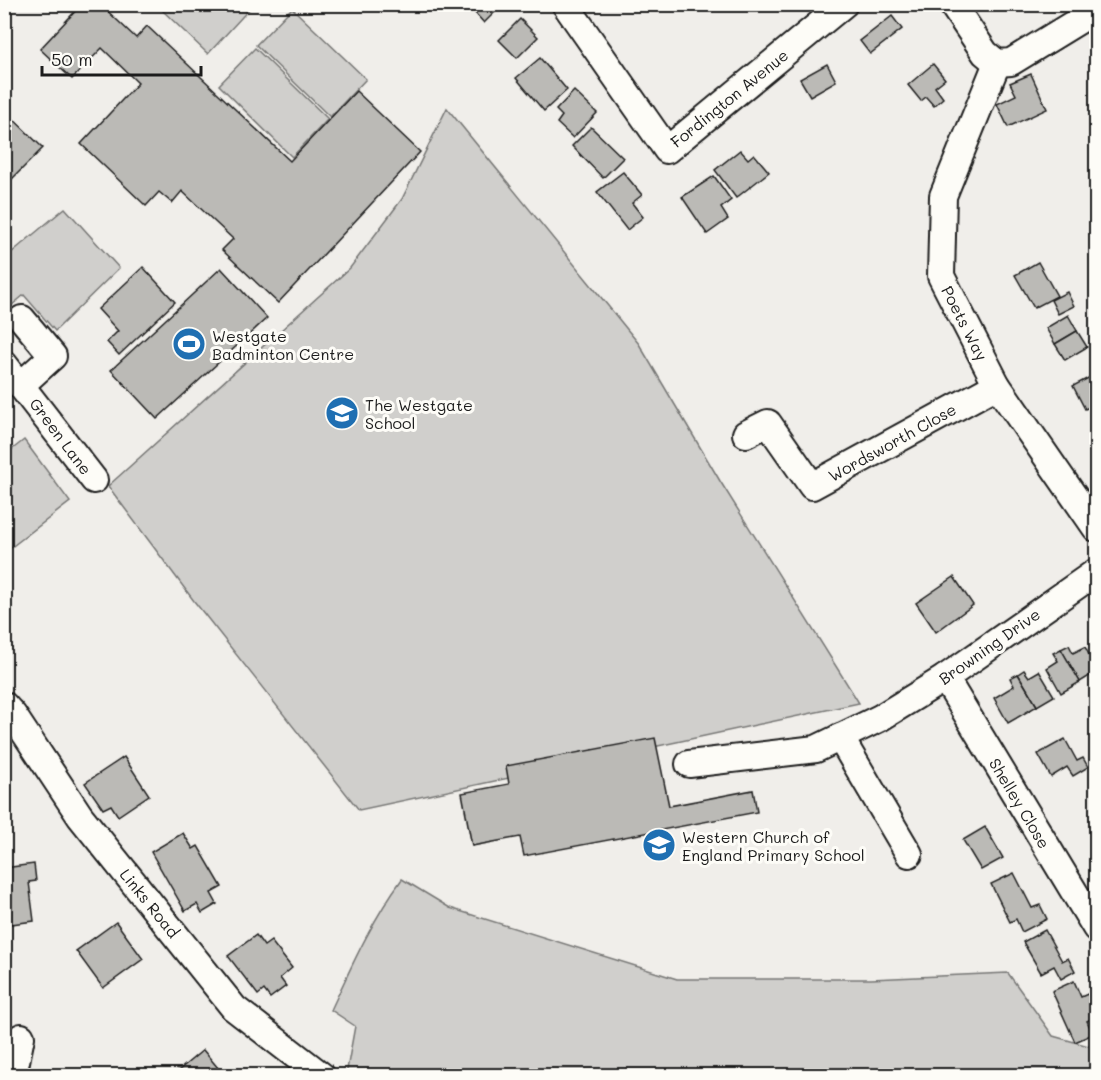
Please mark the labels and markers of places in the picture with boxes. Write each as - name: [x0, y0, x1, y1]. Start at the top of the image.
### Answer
- place label: Westgate Badminton Centre: [212, 325, 354, 364]
- sports icon: Westgate Badminton Centre: [171, 326, 207, 362]
- place label: The Westgate School: [365, 394, 473, 433]
- school or university icon: The Westgate School: [324, 395, 360, 431]
- place label: Western Church of England Primary School: [682, 826, 865, 865]
- school or university icon: Western Church of England Primary School: [641, 827, 677, 863]

